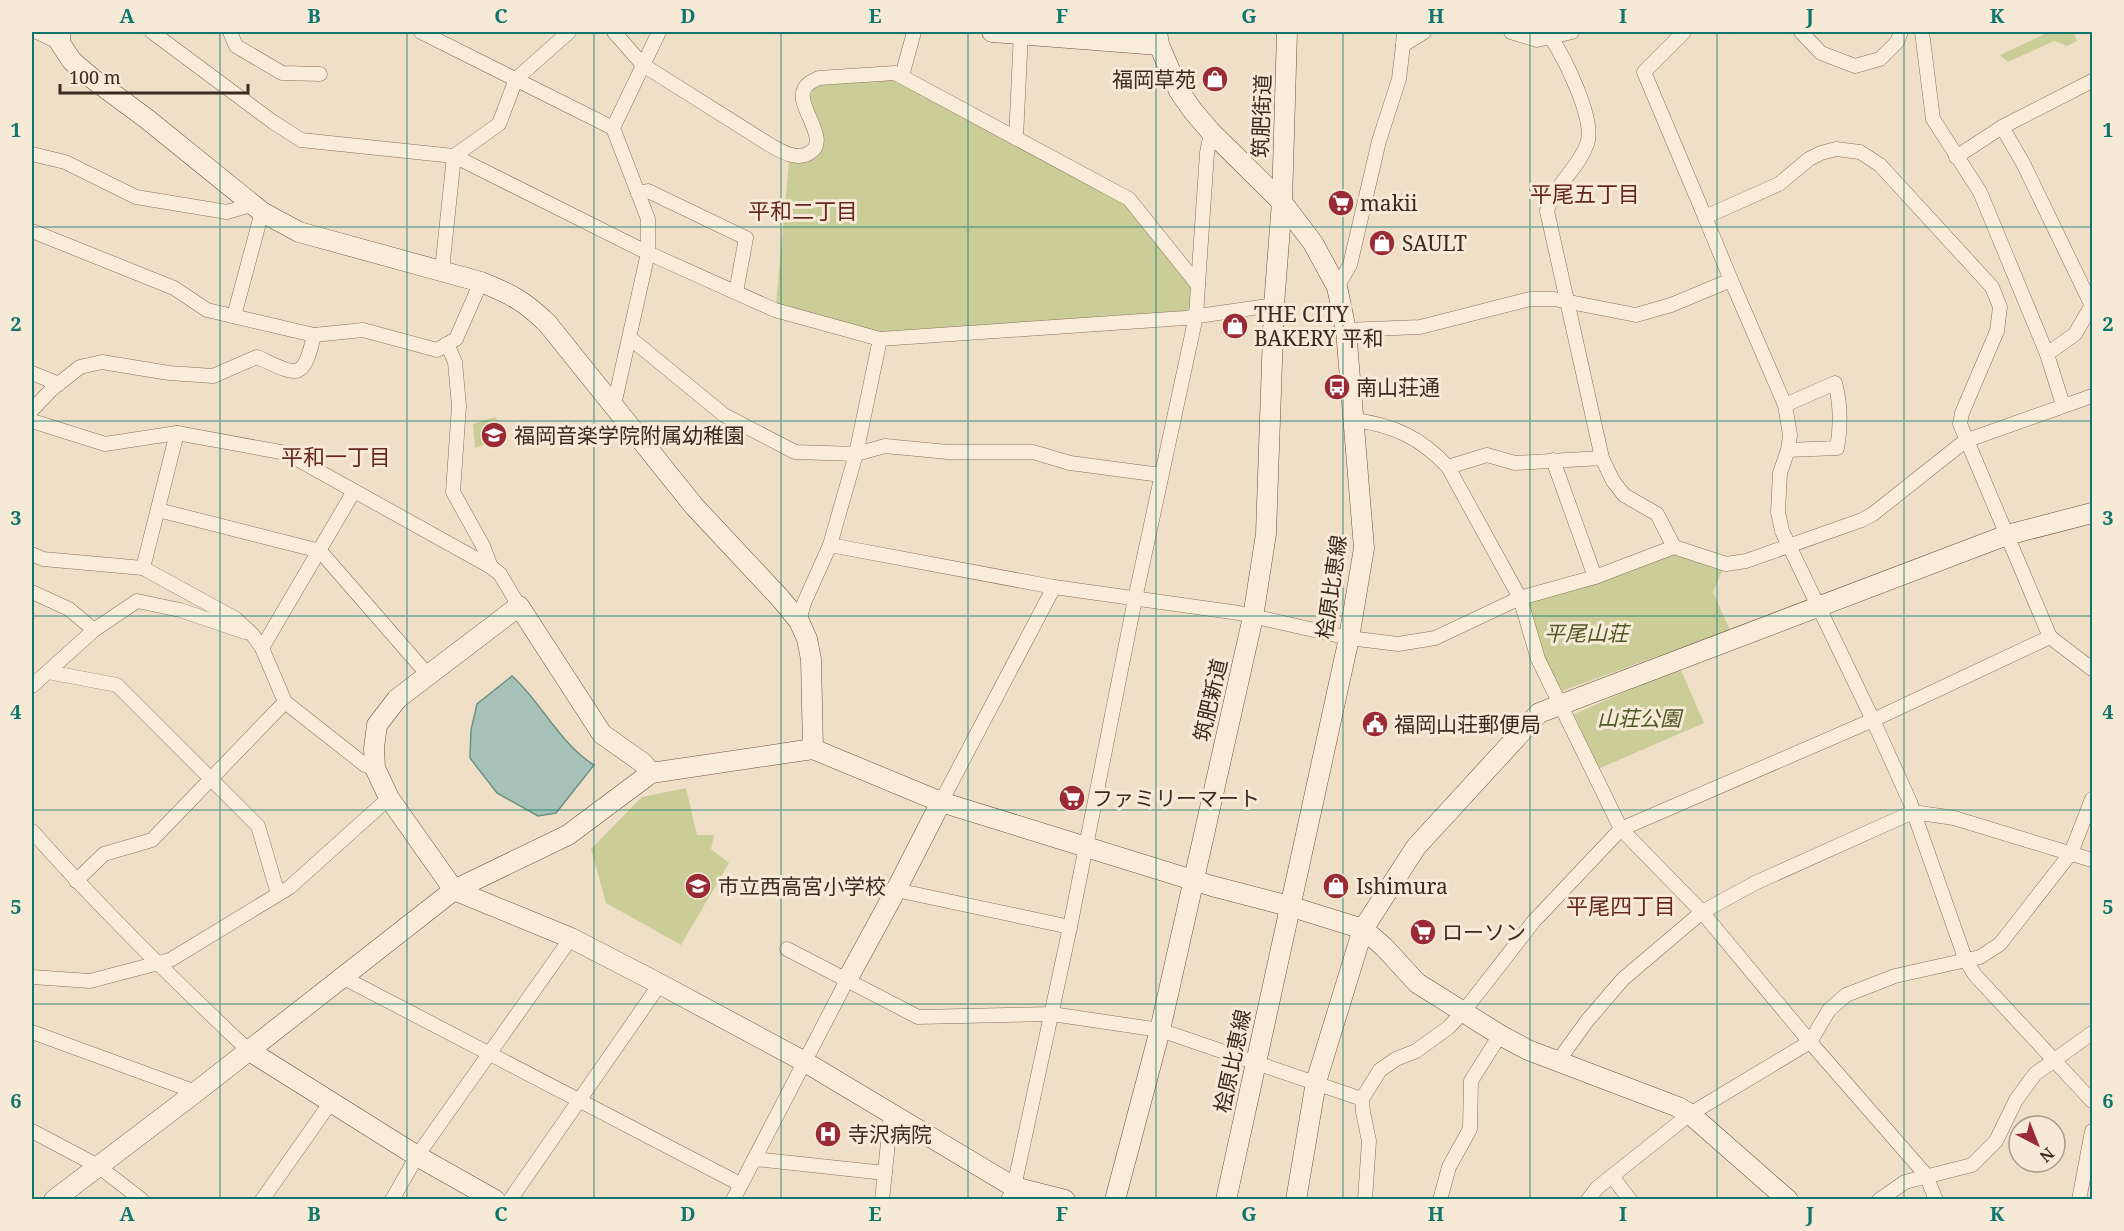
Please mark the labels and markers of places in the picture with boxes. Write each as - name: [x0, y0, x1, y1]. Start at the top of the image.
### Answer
- shop icon: 福岡草苑: [1200, 64, 1230, 94]
- place label: 福岡草苑: [1112, 65, 1196, 93]
- supermarket icon: makii: [1326, 188, 1356, 218]
- place label: makii: [1360, 189, 1418, 217]
- shop icon: SAULT: [1367, 228, 1397, 258]
- place label: SAULT: [1402, 229, 1467, 257]
- place label: THE CITY BAKERY 平和: [1254, 300, 1384, 352]
- shop icon: THE CITY BAKERY 平和: [1220, 311, 1250, 341]
- bus stop icon: 南山荘通: [1322, 372, 1352, 402]
- place label: 南山荘通: [1356, 373, 1440, 401]
- school or university icon: 福岡音楽学院附属幼稚園: [479, 420, 509, 450]
- place label: 福岡音楽学院附属幼稚園: [514, 421, 745, 449]
- public building icon: 福岡山荘郵便局: [1360, 709, 1390, 739]
- place label: 福岡山荘郵便局: [1394, 710, 1541, 738]
- supermarket icon: ファミリーマート: [1057, 783, 1087, 813]
- place label: ファミリーマート: [1092, 784, 1260, 812]
- school or university icon: 市立西高宮小学校: [683, 871, 713, 901]
- shop icon: Ishimura: [1321, 871, 1351, 901]
- place label: 市立西高宮小学校: [718, 872, 886, 900]
- place label: Ishimura: [1356, 872, 1448, 900]
- supermarket icon: ローソン: [1408, 917, 1438, 947]
- place label: ローソン: [1442, 918, 1526, 946]
- hospital icon: 寺沢病院: [813, 1119, 843, 1149]
- place label: 寺沢病院: [848, 1120, 932, 1148]

